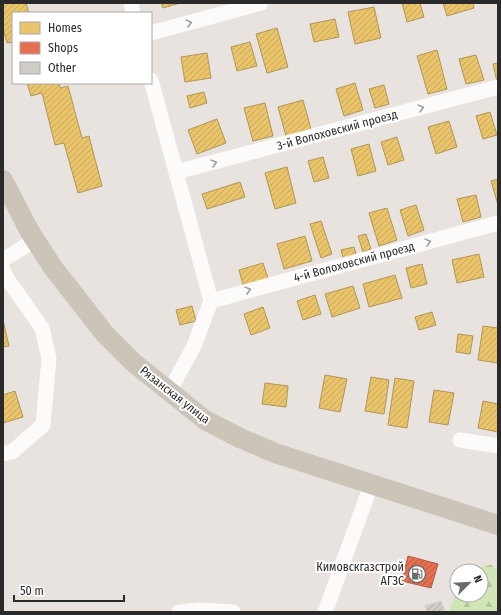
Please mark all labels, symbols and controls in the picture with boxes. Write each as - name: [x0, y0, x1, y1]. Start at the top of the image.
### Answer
- legend: [12, 12, 152, 84]
- one-way arrow: [185, 19, 192, 27]
- text: Homes: [48, 21, 82, 35]
- text: Shops: [48, 41, 78, 55]
- text: Other: [48, 61, 77, 75]
- one-way arrow: [417, 104, 424, 113]
- street label: 3-й Волоховский проезд: [275, 107, 399, 153]
- one-way arrow: [211, 159, 217, 167]
- one-way arrow: [424, 238, 431, 247]
- street label: 4-й Волоховский проезд: [292, 239, 416, 285]
- one-way arrow: [245, 286, 252, 295]
- street label: Рязанская улица: [137, 363, 213, 427]
- place label: Кимовскгазстрой АГЗС: [316, 560, 404, 588]
- north arrow: [449, 563, 489, 603]
- fuel station icon: Кимовскгазстрой АГЗС: [407, 564, 427, 584]
- text: N: [470, 573, 485, 585]
- scale bar: [14, 577, 124, 603]
- text: 50 m: [20, 584, 44, 598]

